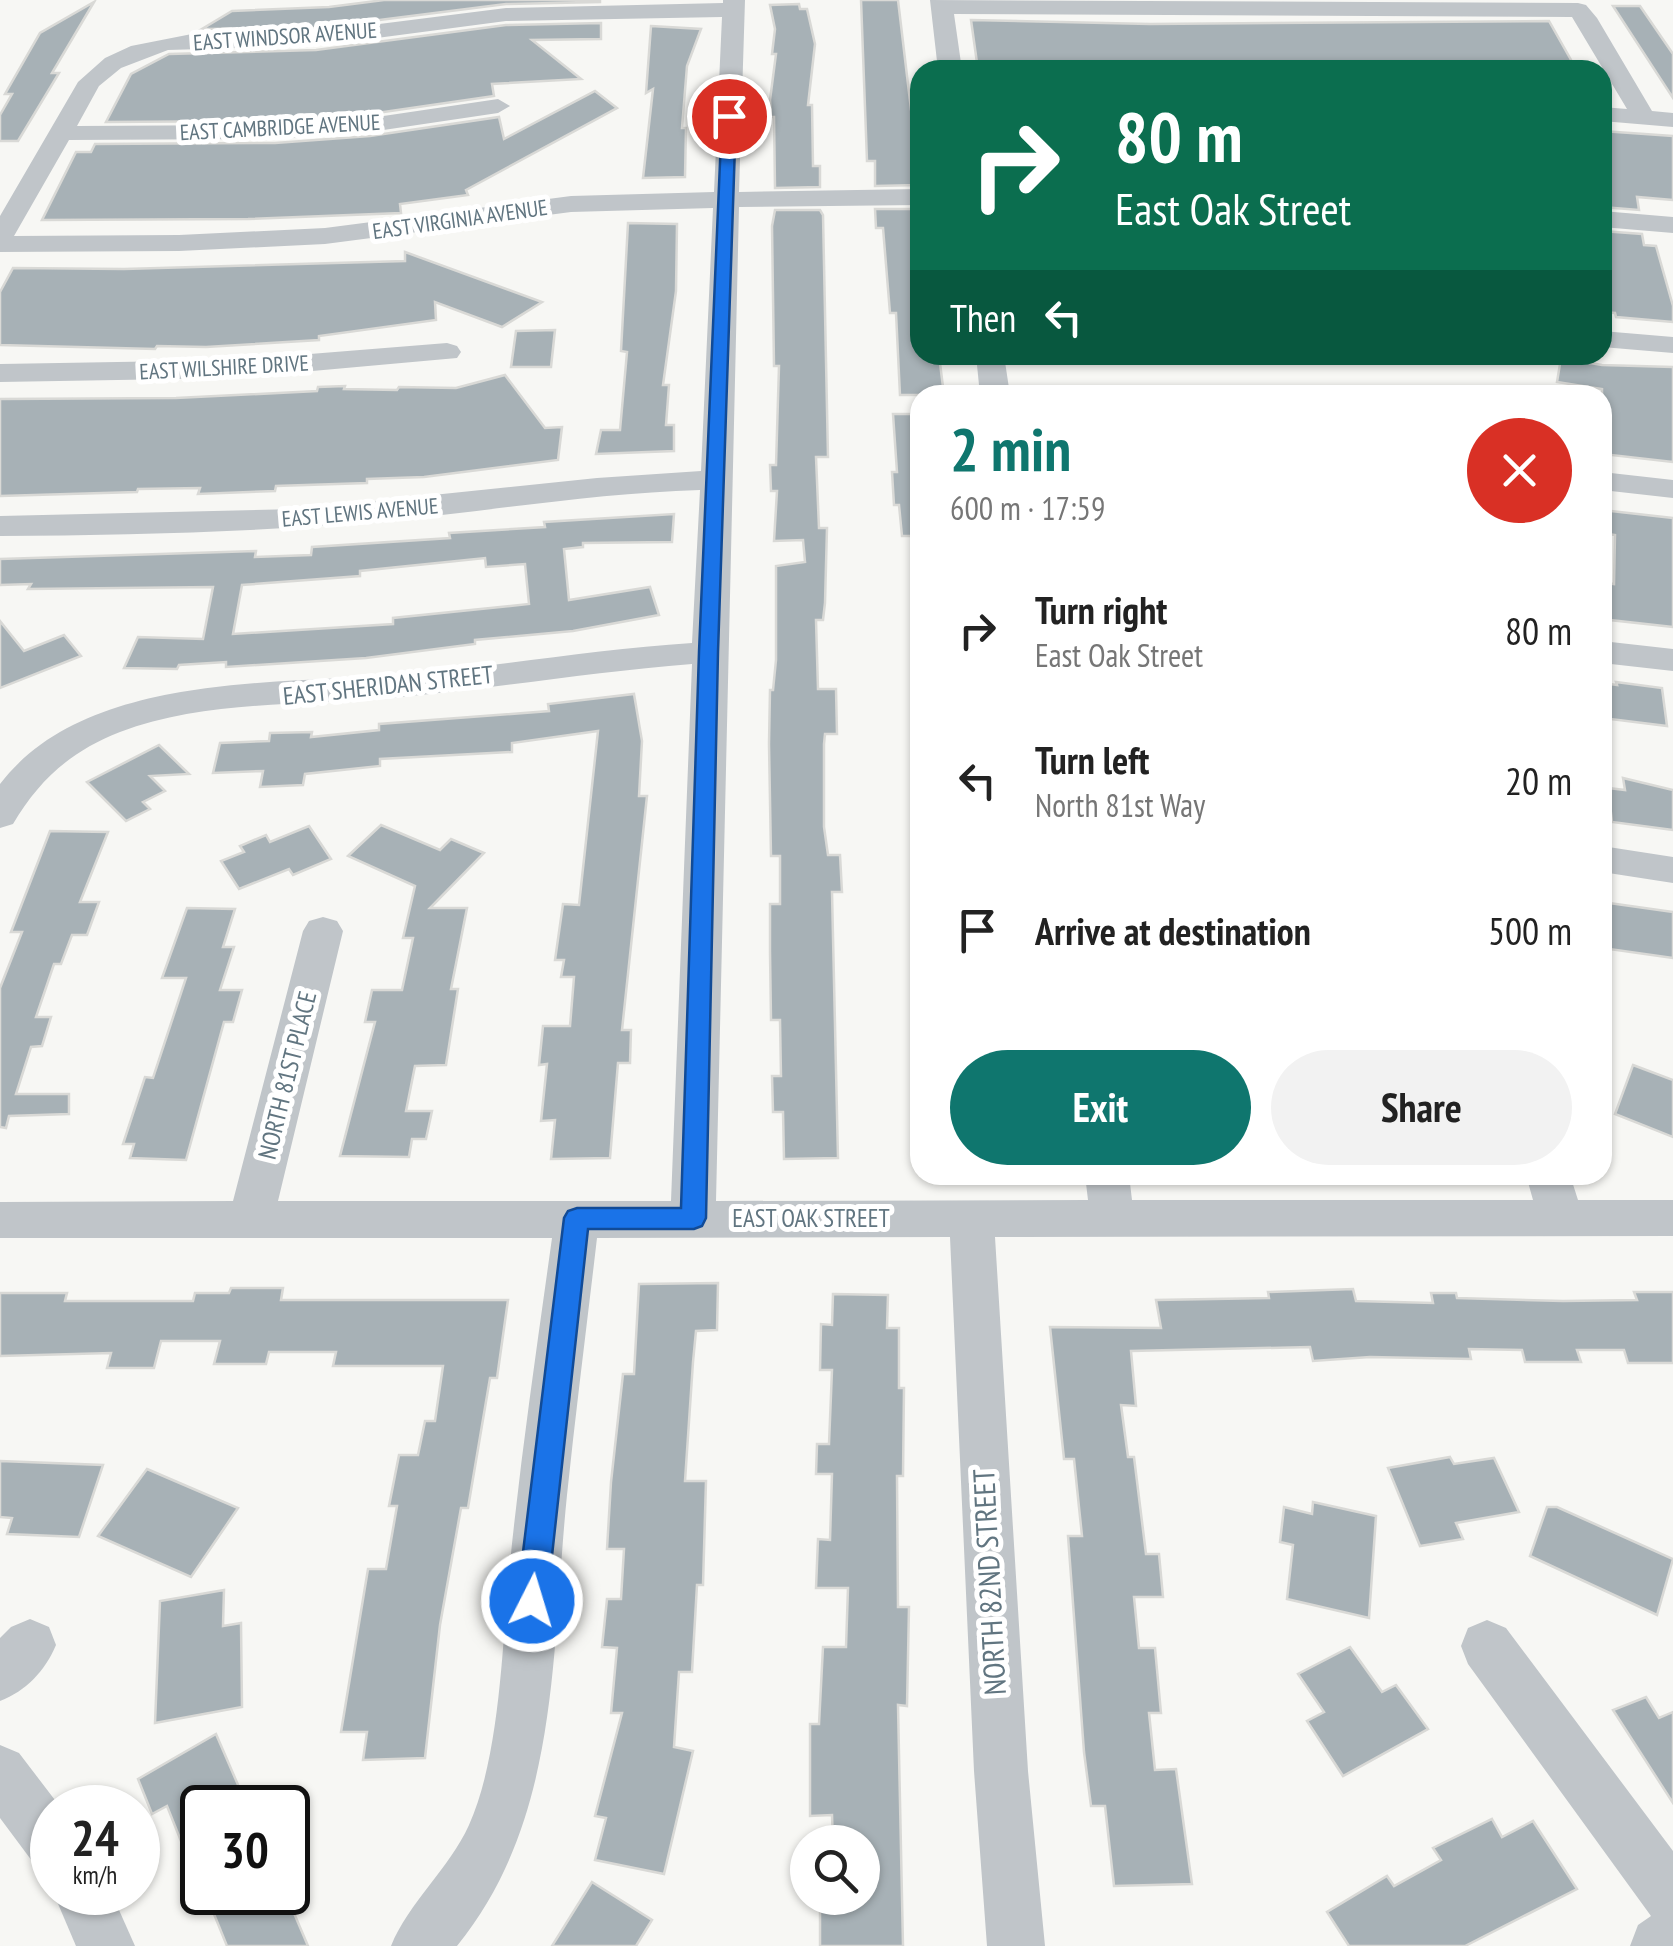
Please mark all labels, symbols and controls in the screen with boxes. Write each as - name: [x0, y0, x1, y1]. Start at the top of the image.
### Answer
- street label: EAST WINDSOR AVENUE: [192, 16, 378, 56]
- pin: [687, 74, 772, 159]
- icon: arrive: [702, 89, 757, 144]
- text: 80 m: [1115, 91, 1243, 181]
- icon: right: [950, 100, 1080, 230]
- street label: EAST CAMBRIDGE AVENUE: [179, 108, 381, 146]
- text: East Oak Street: [1115, 179, 1351, 237]
- street label: EAST VIRGINIA AVENUE: [371, 193, 549, 245]
- icon: left: [1036, 290, 1091, 345]
- text: Then: [950, 293, 1016, 342]
- street label: EAST WILSHIRE DRIVE: [139, 349, 309, 385]
- text: 2 min: [950, 410, 1071, 488]
- button: close: [1467, 418, 1572, 523]
- text: 600 m · 17:59: [950, 487, 1105, 529]
- street label: EAST LEWIS AVENUE: [281, 491, 439, 533]
- text: Turn right: [1035, 585, 1167, 634]
- icon: right: [950, 603, 1005, 658]
- text: 80 m: [1505, 606, 1572, 655]
- text: East Oak Street: [1035, 634, 1203, 676]
- street label: EAST SHERIDAN STREET: [281, 658, 495, 712]
- text: Turn left: [1035, 735, 1149, 784]
- icon: left: [950, 753, 1005, 808]
- text: 20 m: [1505, 756, 1572, 805]
- text: North 81st Way: [1035, 784, 1205, 826]
- icon: arrive: [950, 903, 1005, 958]
- text: Arrive at destination: [1035, 906, 1311, 955]
- text: 500 m: [1488, 906, 1572, 955]
- street label: NORTH 81ST PLACE: [251, 988, 323, 1162]
- button: Exit: [950, 1050, 1251, 1165]
- button: Share: [1271, 1050, 1572, 1165]
- street label: EAST OAK STREET: [732, 1202, 890, 1234]
- street label: NORTH 82ND STREET: [963, 1468, 1014, 1696]
- position arrow: [480, 1549, 584, 1653]
- speed limit sign: 30: [180, 1785, 310, 1915]
- text: 24: [71, 1805, 119, 1870]
- map controls: [790, 1825, 880, 1915]
- button: search: [790, 1825, 880, 1915]
- text: km/h: [73, 1859, 117, 1891]

